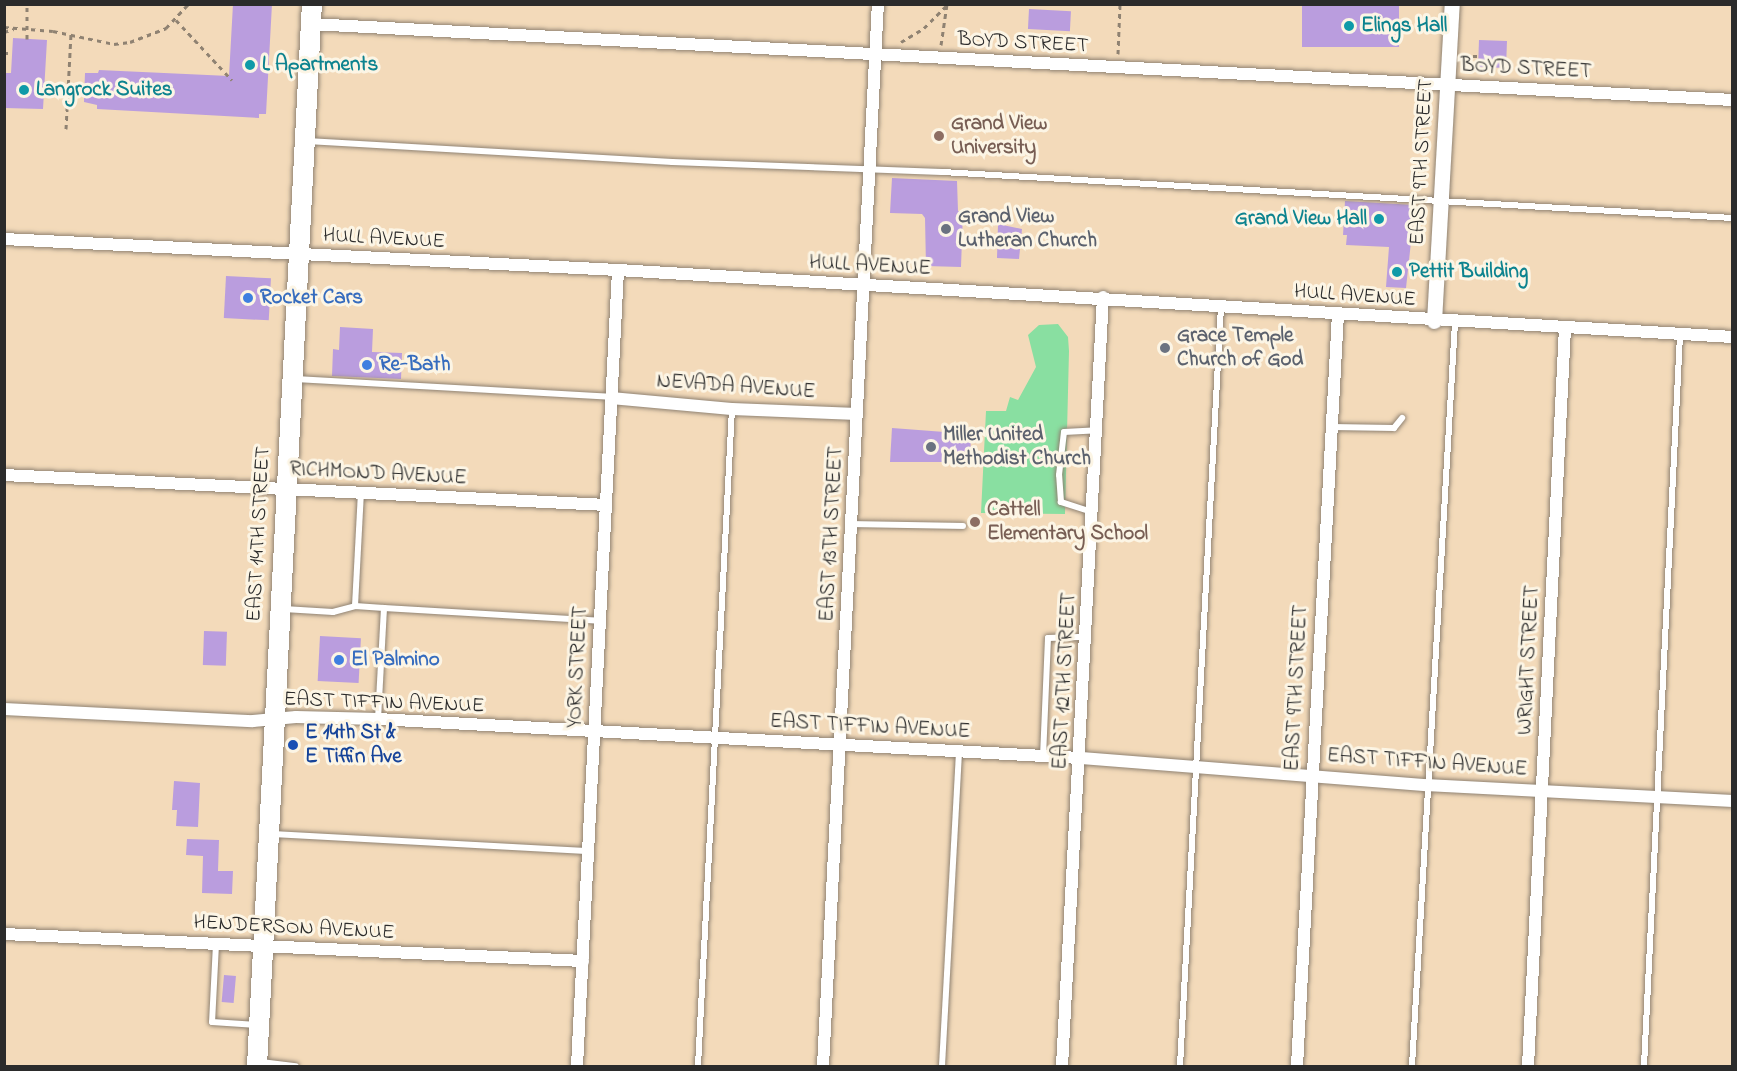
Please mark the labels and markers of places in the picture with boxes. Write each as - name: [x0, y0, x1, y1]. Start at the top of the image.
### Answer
- place label: Elings Hall: [1361, 13, 1447, 39]
- marker: Elings Hall: [1342, 19, 1356, 33]
- place label: L Apartments: [262, 52, 378, 78]
- marker: L Apartments: [243, 58, 257, 72]
- place label: Langrock Suites: [36, 77, 172, 103]
- marker: Langrock Suites: [17, 83, 31, 97]
- place label: Grand View University: [951, 111, 1047, 161]
- marker: Grand View University: [932, 129, 946, 143]
- place label: Grand View Lutheran Church: [958, 204, 1097, 254]
- place label: Grand View Hall: [1235, 206, 1367, 232]
- marker: Grand View Hall: [1372, 212, 1386, 226]
- marker: Grand View Lutheran Church: [939, 222, 953, 236]
- place label: Pettit Building: [1409, 259, 1528, 285]
- marker: Pettit Building: [1390, 265, 1404, 279]
- place label: Rocket Cars: [260, 285, 363, 311]
- marker: Rocket Cars: [241, 291, 255, 305]
- place label: Grace Temple Church of God: [1177, 323, 1303, 373]
- marker: Grace Temple Church of God: [1158, 341, 1172, 355]
- place label: Re-Bath: [379, 352, 450, 378]
- marker: Re-Bath: [360, 358, 374, 372]
- place label: Miller United Methodist Church: [943, 422, 1091, 472]
- marker: Miller United Methodist Church: [924, 440, 938, 454]
- place label: Cattell Elementary School: [987, 497, 1148, 547]
- marker: Cattell Elementary School: [968, 515, 982, 529]
- place label: El Palmino: [351, 647, 440, 673]
- marker: El Palmino: [332, 653, 346, 667]
- place label: E 14th St & E Tiffin Ave: [305, 720, 402, 770]
- marker: E 14th St & E Tiffin Ave: [286, 738, 300, 752]

